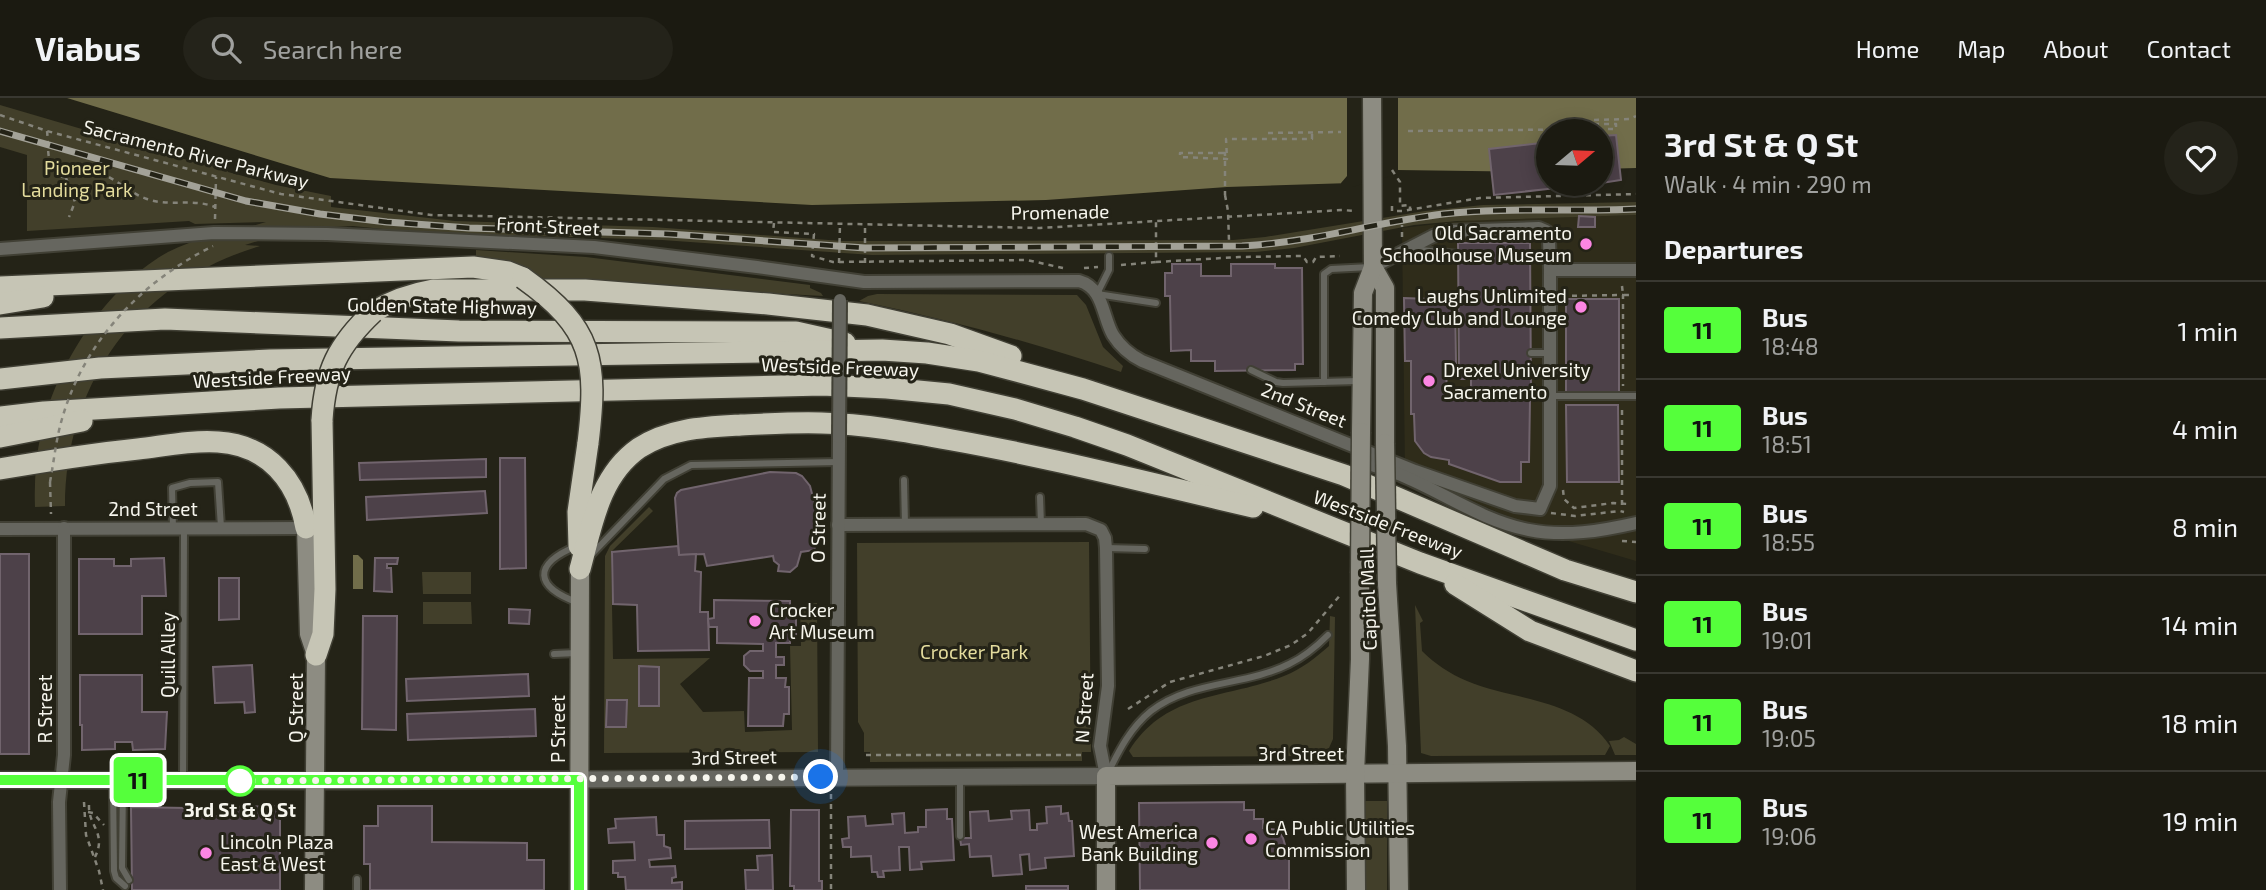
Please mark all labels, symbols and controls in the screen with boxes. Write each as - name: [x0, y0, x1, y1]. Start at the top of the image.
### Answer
- search box: [183, 17, 673, 80]
- text: Viabus: [35, 28, 141, 68]
- icon: search: [207, 29, 245, 67]
- text: Search here: [263, 33, 402, 64]
- text: Home: [1856, 34, 1919, 63]
- text: Map: [1957, 34, 2005, 63]
- text: About: [2043, 34, 2109, 63]
- text: Contact: [2147, 34, 2231, 63]
- street label: Sacramento River Parkway: [81, 114, 311, 193]
- north arrow: [1536, 119, 1614, 196]
- map controls: [1536, 119, 1613, 196]
- button: heart: [2164, 121, 2238, 195]
- text: 3rd St & Q St: [1664, 124, 1858, 164]
- park label: Pioneer Landing Park: [21, 156, 133, 201]
- text: Walk · 4 min · 290 m: [1664, 170, 1872, 198]
- street label: Promenade: [1010, 199, 1110, 224]
- street label: Front Street: [496, 211, 600, 240]
- place label: Old Sacramento Schoolhouse Museum: [1382, 221, 1572, 266]
- text: Departures: [1664, 233, 1803, 264]
- marker: Old Sacramento Schoolhouse Museum: [1578, 236, 1594, 252]
- place label: Laughs Unlimited Comedy Club and Lounge: [1352, 284, 1567, 329]
- street label: Golden State Highway: [347, 292, 537, 319]
- marker: Laughs Unlimited Comedy Club and Lounge: [1573, 299, 1589, 315]
- text: Bus: [1762, 301, 1808, 332]
- text: 11: [1692, 315, 1713, 344]
- text: 1 min: [2178, 315, 2238, 346]
- text: 18:48: [1762, 332, 1819, 360]
- street label: Westside Freeway: [761, 352, 919, 381]
- place label: Drexel University Sacramento: [1443, 358, 1590, 403]
- street label: Westside Freeway: [192, 361, 352, 392]
- marker: Drexel University Sacramento: [1421, 373, 1437, 389]
- street label: 2nd Street: [1258, 377, 1350, 432]
- text: Bus: [1762, 399, 1808, 430]
- text: 11: [1692, 413, 1713, 442]
- text: 4 min: [2172, 413, 2238, 444]
- text: 18:51: [1762, 430, 1812, 458]
- street label: Westside Freeway: [1310, 484, 1466, 563]
- street label: O Street: [805, 493, 830, 563]
- street label: 2nd Street: [108, 497, 198, 520]
- text: Bus: [1762, 497, 1808, 528]
- text: 11: [1692, 511, 1713, 540]
- text: 8 min: [2172, 511, 2238, 542]
- text: 18:55: [1762, 528, 1815, 556]
- street label: Capitol Mall: [1354, 547, 1381, 651]
- text: Bus: [1762, 595, 1808, 626]
- place label: Crocker Art Museum: [769, 598, 875, 643]
- text: 11: [1692, 609, 1713, 638]
- text: 14 min: [2162, 609, 2238, 640]
- street label: Quill Alley: [156, 612, 179, 698]
- marker: Crocker Art Museum: [747, 613, 763, 629]
- text: 19:01: [1762, 626, 1813, 654]
- park label: Crocker Park: [920, 640, 1028, 663]
- street label: N Street: [1070, 672, 1097, 744]
- street label: Q Street: [284, 673, 307, 743]
- street label: R Street: [33, 675, 56, 743]
- text: Bus: [1762, 693, 1808, 724]
- street label: P Street: [546, 695, 569, 763]
- text: 11: [1692, 707, 1713, 736]
- text: 18 min: [2162, 707, 2238, 738]
- text: 19:05: [1762, 724, 1816, 752]
- street label: 3rd Street: [1258, 742, 1344, 765]
- street label: 3rd Street: [691, 744, 777, 769]
- line badge: 11: [106, 757, 170, 803]
- your location: [803, 759, 838, 794]
- text: 11: [128, 765, 148, 794]
- marker: 3rd St & Q St: [225, 766, 255, 796]
- text: Bus: [1762, 791, 1808, 822]
- place label: 3rd St & Q St: [184, 798, 296, 822]
- text: 11: [1692, 805, 1713, 834]
- text: 19 min: [2163, 805, 2238, 836]
- place label: CA Public Utilities Commission: [1265, 816, 1415, 861]
- place label: West America Bank Building: [1079, 820, 1198, 865]
- text: 19:06: [1762, 822, 1817, 850]
- place label: Lincoln Plaza East & West: [220, 830, 334, 875]
- marker: CA Public Utilities Commission: [1243, 831, 1259, 847]
- marker: West America Bank Building: [1204, 835, 1220, 851]
- marker: Lincoln Plaza East & West: [198, 845, 214, 861]

